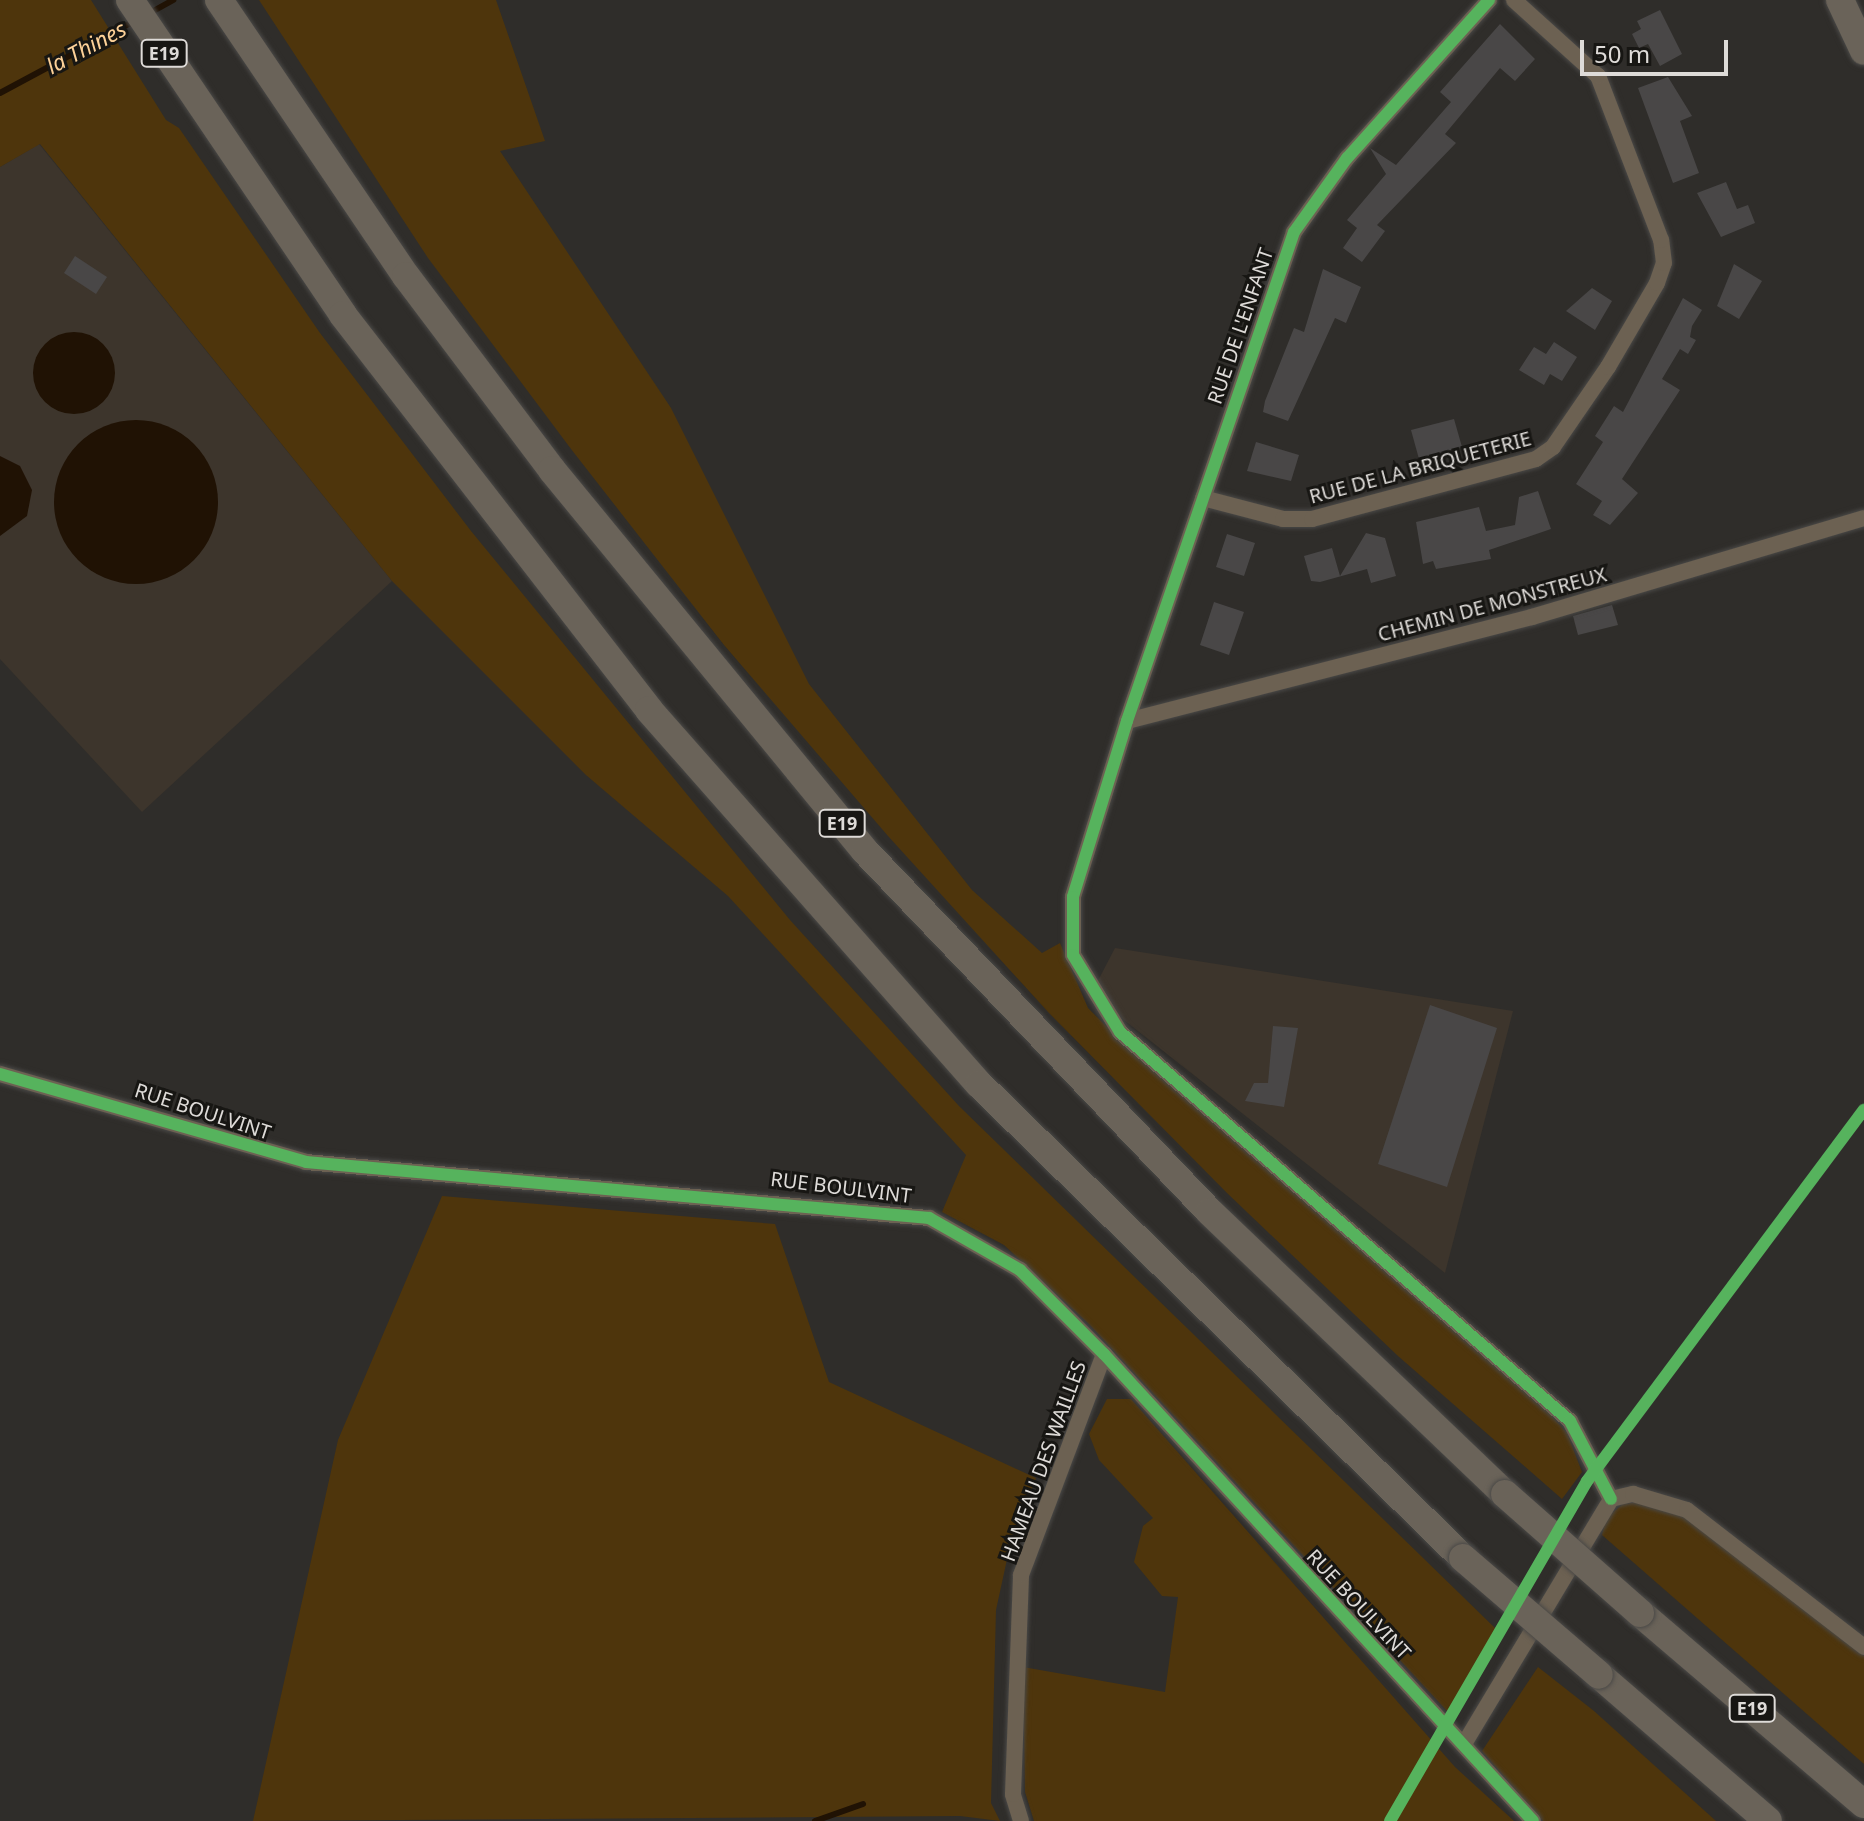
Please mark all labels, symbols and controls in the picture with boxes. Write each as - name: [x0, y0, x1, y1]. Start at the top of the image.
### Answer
- water label: la Thines: [42, 15, 130, 79]
- scale bar: [1584, 24, 1732, 74]
- text: 50 m: [1594, 37, 1650, 70]
- road number: E19: [140, 39, 188, 67]
- street label: RUE DE L'ENFANT: [1202, 245, 1278, 407]
- street label: RUE DE LA BRIQUETERIE: [1306, 426, 1534, 508]
- street label: CHEMIN DE MONSTREUX: [1375, 562, 1609, 646]
- road number: E19: [818, 809, 866, 837]
- street label: RUE BOULVINT: [132, 1078, 274, 1144]
- street label: RUE BOULVINT: [769, 1166, 913, 1208]
- street label: HAMEAU DES WAILLES: [996, 1357, 1090, 1565]
- street label: RUE BOULVINT: [1302, 1544, 1416, 1664]
- road number: E19: [1728, 1694, 1776, 1722]

